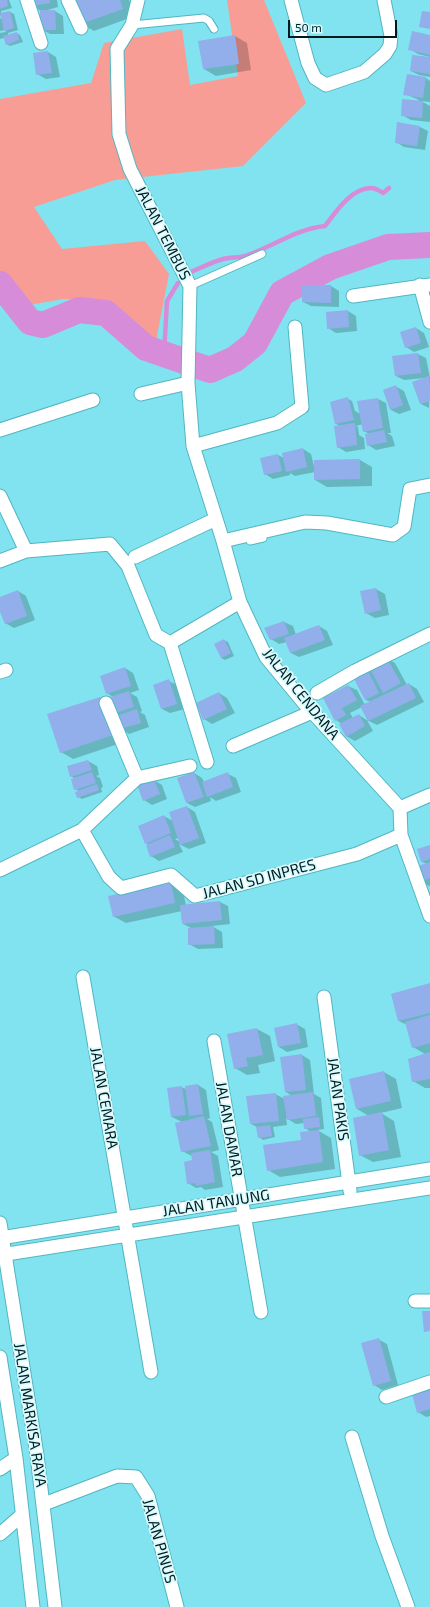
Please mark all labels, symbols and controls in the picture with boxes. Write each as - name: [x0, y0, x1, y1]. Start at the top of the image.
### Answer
- scale bar: [290, 12, 399, 38]
- text: 50 m: [295, 20, 322, 34]
- street label: JALAN TEMBUS: [132, 183, 194, 283]
- street label: JALAN CENDANA: [259, 645, 343, 743]
- street label: JALAN SD INPRES: [200, 855, 318, 903]
- street label: JALAN CEMARA: [86, 1046, 122, 1150]
- street label: JALAN PAKIS: [323, 1056, 353, 1142]
- street label: JALAN DAMAR: [212, 1080, 246, 1178]
- street label: JALAN TANJUNG: [161, 1186, 271, 1220]
- street label: JALAN MARKISA RAYA: [10, 1342, 50, 1488]
- street label: JALAN PINUS: [138, 1497, 180, 1585]

